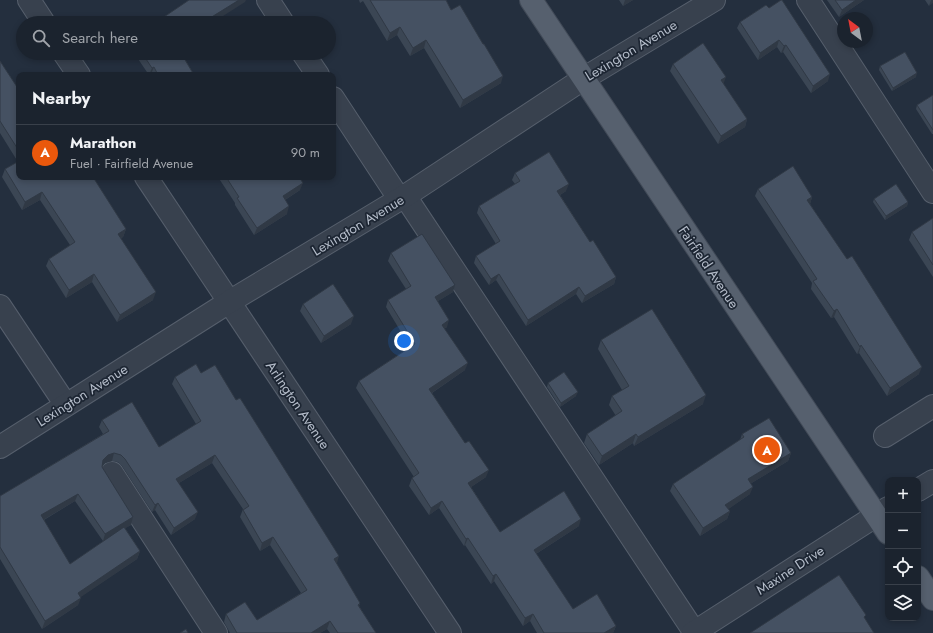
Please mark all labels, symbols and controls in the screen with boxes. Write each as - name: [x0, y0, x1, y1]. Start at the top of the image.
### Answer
- north arrow: [837, 12, 873, 48]
- street label: Lexington Avenue: [581, 15, 681, 85]
- search box: [16, 16, 336, 60]
- icon: search: [30, 27, 52, 49]
- text: Search here: [62, 27, 138, 49]
- text: Nearby: [32, 86, 90, 110]
- text: Marathon: [70, 132, 136, 154]
- text: A: [40, 143, 50, 162]
- text: 90 m: [291, 143, 320, 162]
- text: Fuel · Fairfield Avenue: [70, 154, 193, 173]
- street label: Lexington Avenue: [308, 190, 408, 260]
- street label: Fairfield Avenue: [674, 222, 744, 312]
- your location: [394, 331, 414, 351]
- street label: Arlington Avenue: [261, 357, 335, 453]
- street label: Lexington Avenue: [32, 359, 132, 431]
- pin: A: [754, 435, 780, 465]
- map controls: [885, 477, 921, 621]
- button: +: [885, 477, 921, 513]
- button: −: [885, 513, 921, 549]
- street label: Maxine Drive: [752, 541, 828, 599]
- button: locate: [885, 549, 921, 585]
- button: layers: [885, 585, 921, 621]

